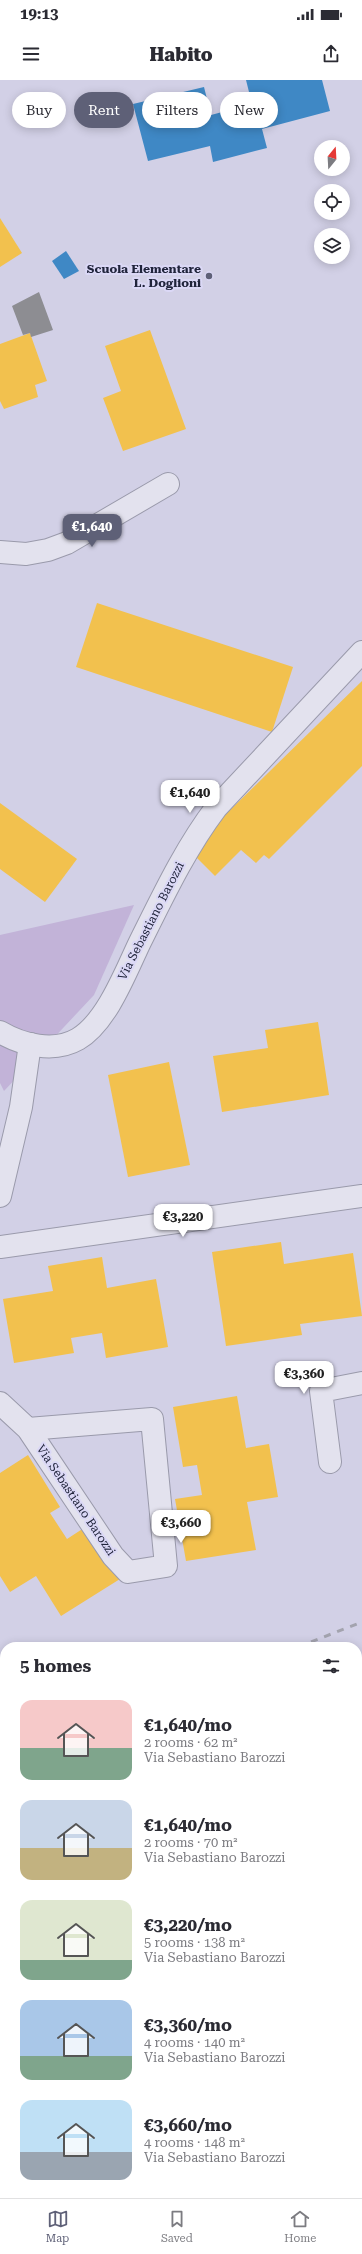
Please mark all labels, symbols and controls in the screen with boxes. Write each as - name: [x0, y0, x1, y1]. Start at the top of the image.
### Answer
- text: 19:13: [20, 5, 58, 23]
- icon: menu: [20, 43, 42, 65]
- icon: share: [320, 43, 342, 65]
- text: Habito: [149, 44, 213, 65]
- chip: Buy: [12, 92, 66, 128]
- chip: Rent: [74, 92, 134, 128]
- chip: Filters: [142, 92, 212, 128]
- chip: New: [220, 92, 278, 128]
- north arrow: [314, 140, 350, 176]
- map controls: [314, 140, 350, 264]
- button: locate: [314, 184, 350, 220]
- button: layers: [314, 228, 350, 264]
- place label: Scuola Elementare L. Doglioni: [87, 262, 201, 290]
- marker: Scuola Elementare L. Doglioni: [204, 271, 214, 281]
- pin: €1,640: [59, 514, 125, 548]
- text: €1,640: [72, 519, 112, 534]
- pin: €1,640: [157, 780, 223, 814]
- text: €1,640: [170, 785, 210, 800]
- street label: Via Sebastiano Barozzi: [115, 860, 187, 982]
- pin: €3,220: [150, 1204, 216, 1238]
- text: €3,220: [163, 1209, 203, 1224]
- pin: €3,360: [271, 1361, 337, 1395]
- text: €3,360: [284, 1366, 324, 1381]
- street label: Via Sebastiano Barozzi: [34, 1442, 118, 1558]
- pin: €3,660: [148, 1510, 214, 1544]
- text: €3,660: [161, 1515, 201, 1530]
- icon: filters: [320, 1655, 342, 1677]
- text: 5 homes: [20, 1656, 91, 1676]
- text: €1,640/mo: [144, 1715, 232, 1735]
- icon: home: [52, 1716, 100, 1764]
- text: 2 rooms · 62 m²: [144, 1735, 238, 1750]
- text: Via Sebastiano Barozzi: [144, 1750, 285, 1765]
- text: €1,640/mo: [144, 1815, 232, 1835]
- icon: home: [52, 1816, 100, 1864]
- text: 2 rooms · 70 m²: [144, 1835, 238, 1850]
- text: Via Sebastiano Barozzi: [144, 1850, 285, 1865]
- text: €3,220/mo: [144, 1915, 232, 1935]
- icon: home: [52, 1916, 100, 1964]
- text: 5 rooms · 138 m²: [144, 1935, 245, 1950]
- text: Via Sebastiano Barozzi: [144, 1950, 285, 1965]
- text: €3,360/mo: [144, 2015, 232, 2035]
- icon: home: [52, 2016, 100, 2064]
- text: 4 rooms · 140 m²: [144, 2035, 245, 2050]
- text: Via Sebastiano Barozzi: [144, 2050, 285, 2065]
- text: €3,660/mo: [144, 2115, 232, 2135]
- icon: home: [52, 2116, 100, 2164]
- text: 4 rooms · 148 m²: [144, 2135, 245, 2150]
- text: Via Sebastiano Barozzi: [144, 2150, 285, 2165]
- tab: Map: [46, 2208, 69, 2245]
- tab: Saved: [161, 2208, 193, 2245]
- tab: Home: [284, 2208, 316, 2245]

